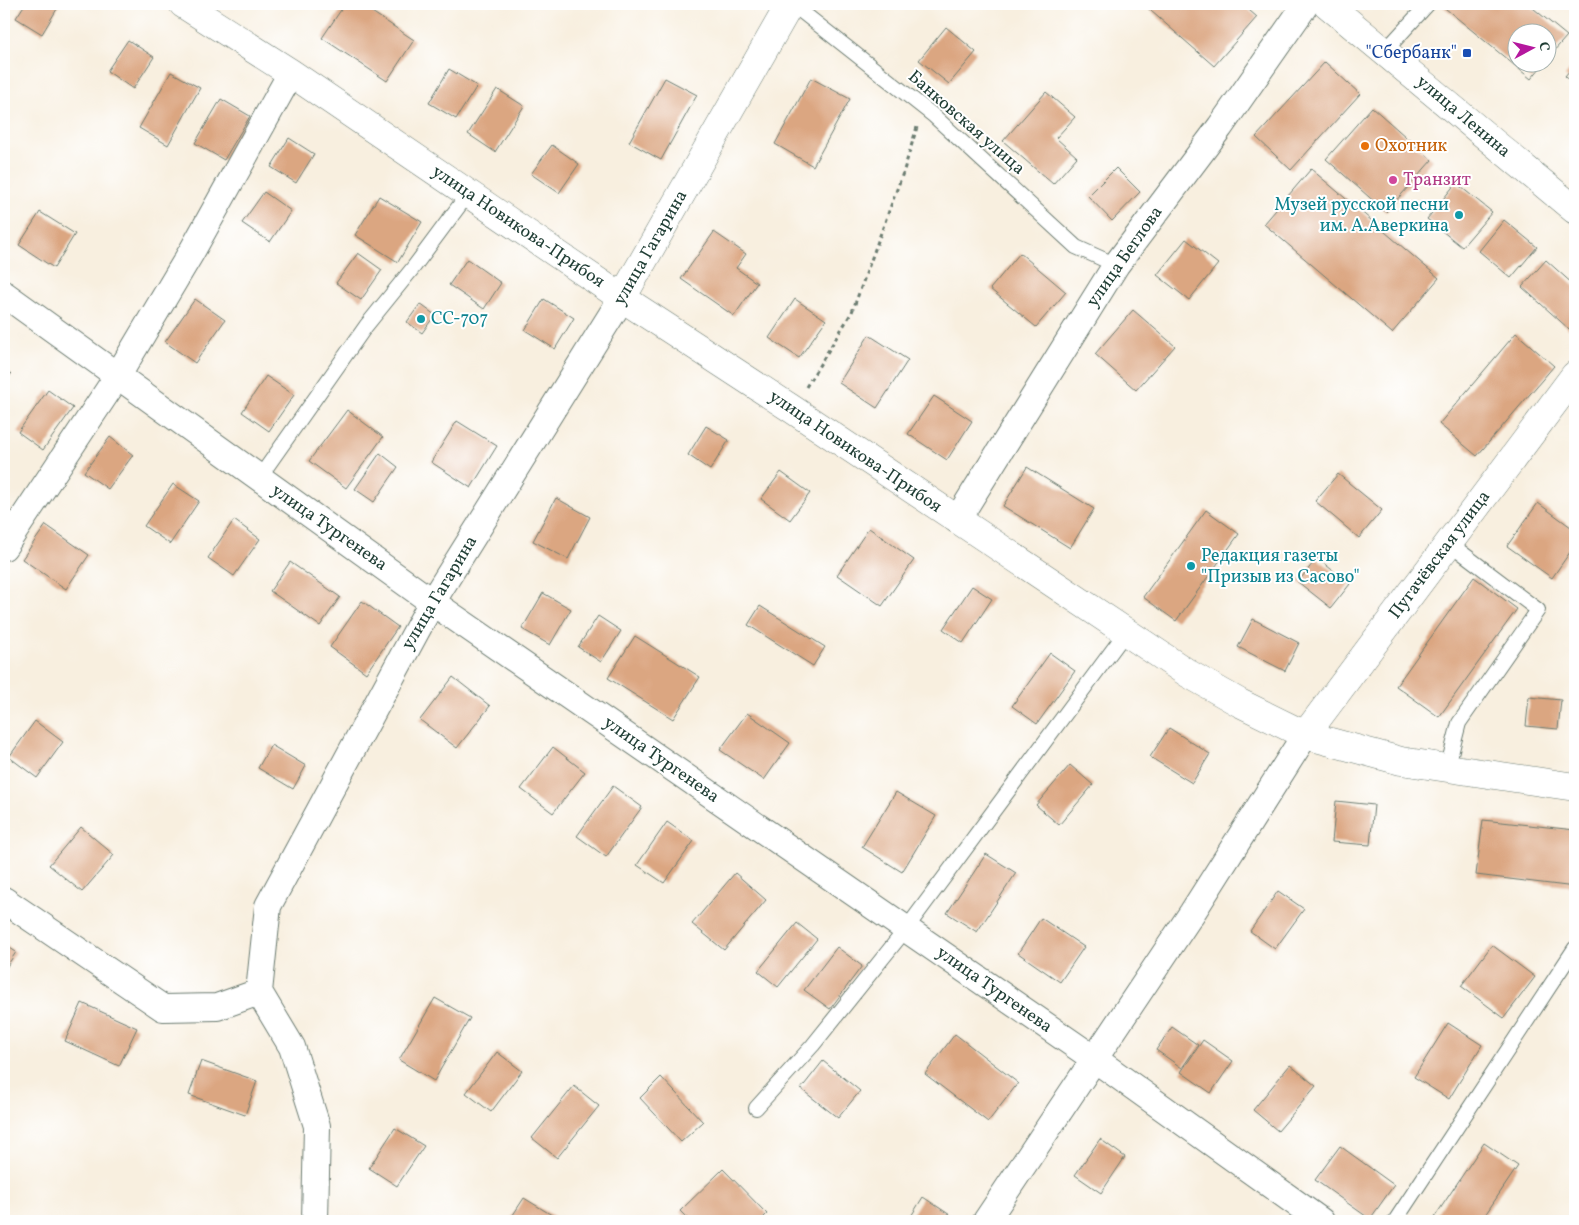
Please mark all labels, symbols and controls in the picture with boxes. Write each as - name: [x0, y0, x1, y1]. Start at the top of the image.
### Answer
- north arrow: [1506, 22, 1556, 72]
- place label: "Сбербанк": [1365, 41, 1457, 66]
- text: С: [1533, 41, 1553, 52]
- marker: "Сбербанк": [1461, 47, 1473, 59]
- street label: Банковская улица: [902, 65, 1030, 181]
- street label: улица Ленина: [1410, 70, 1516, 164]
- place label: Охотник: [1375, 134, 1448, 159]
- marker: Охотник: [1359, 140, 1371, 152]
- street label: улица Новикова-Прибоя: [426, 160, 610, 294]
- place label: Транзит: [1403, 168, 1471, 193]
- marker: Транзит: [1387, 174, 1399, 186]
- street label: улица Гагарина: [608, 186, 694, 310]
- place label: Музей русской песни им. А.Аверкина: [1274, 193, 1449, 239]
- street label: улица Беглова: [1081, 201, 1169, 313]
- marker: Музей русской песни им. А.Аверкина: [1453, 209, 1465, 221]
- place label: СС-707: [431, 307, 488, 332]
- marker: СС-707: [415, 313, 427, 325]
- street label: улица Новикова-Прибоя: [763, 385, 947, 519]
- street label: улица Тургенева: [266, 479, 392, 577]
- street label: Пугачёвская улица: [1383, 486, 1497, 624]
- street label: улица Гагарина: [396, 531, 484, 655]
- place label: Редакция газеты "Призыв из Сасово": [1201, 544, 1360, 590]
- marker: Редакция газеты "Призыв из Сасово": [1185, 560, 1197, 572]
- street label: улица Тургенева: [598, 711, 724, 809]
- street label: улица Тургенева: [931, 941, 1057, 1039]

